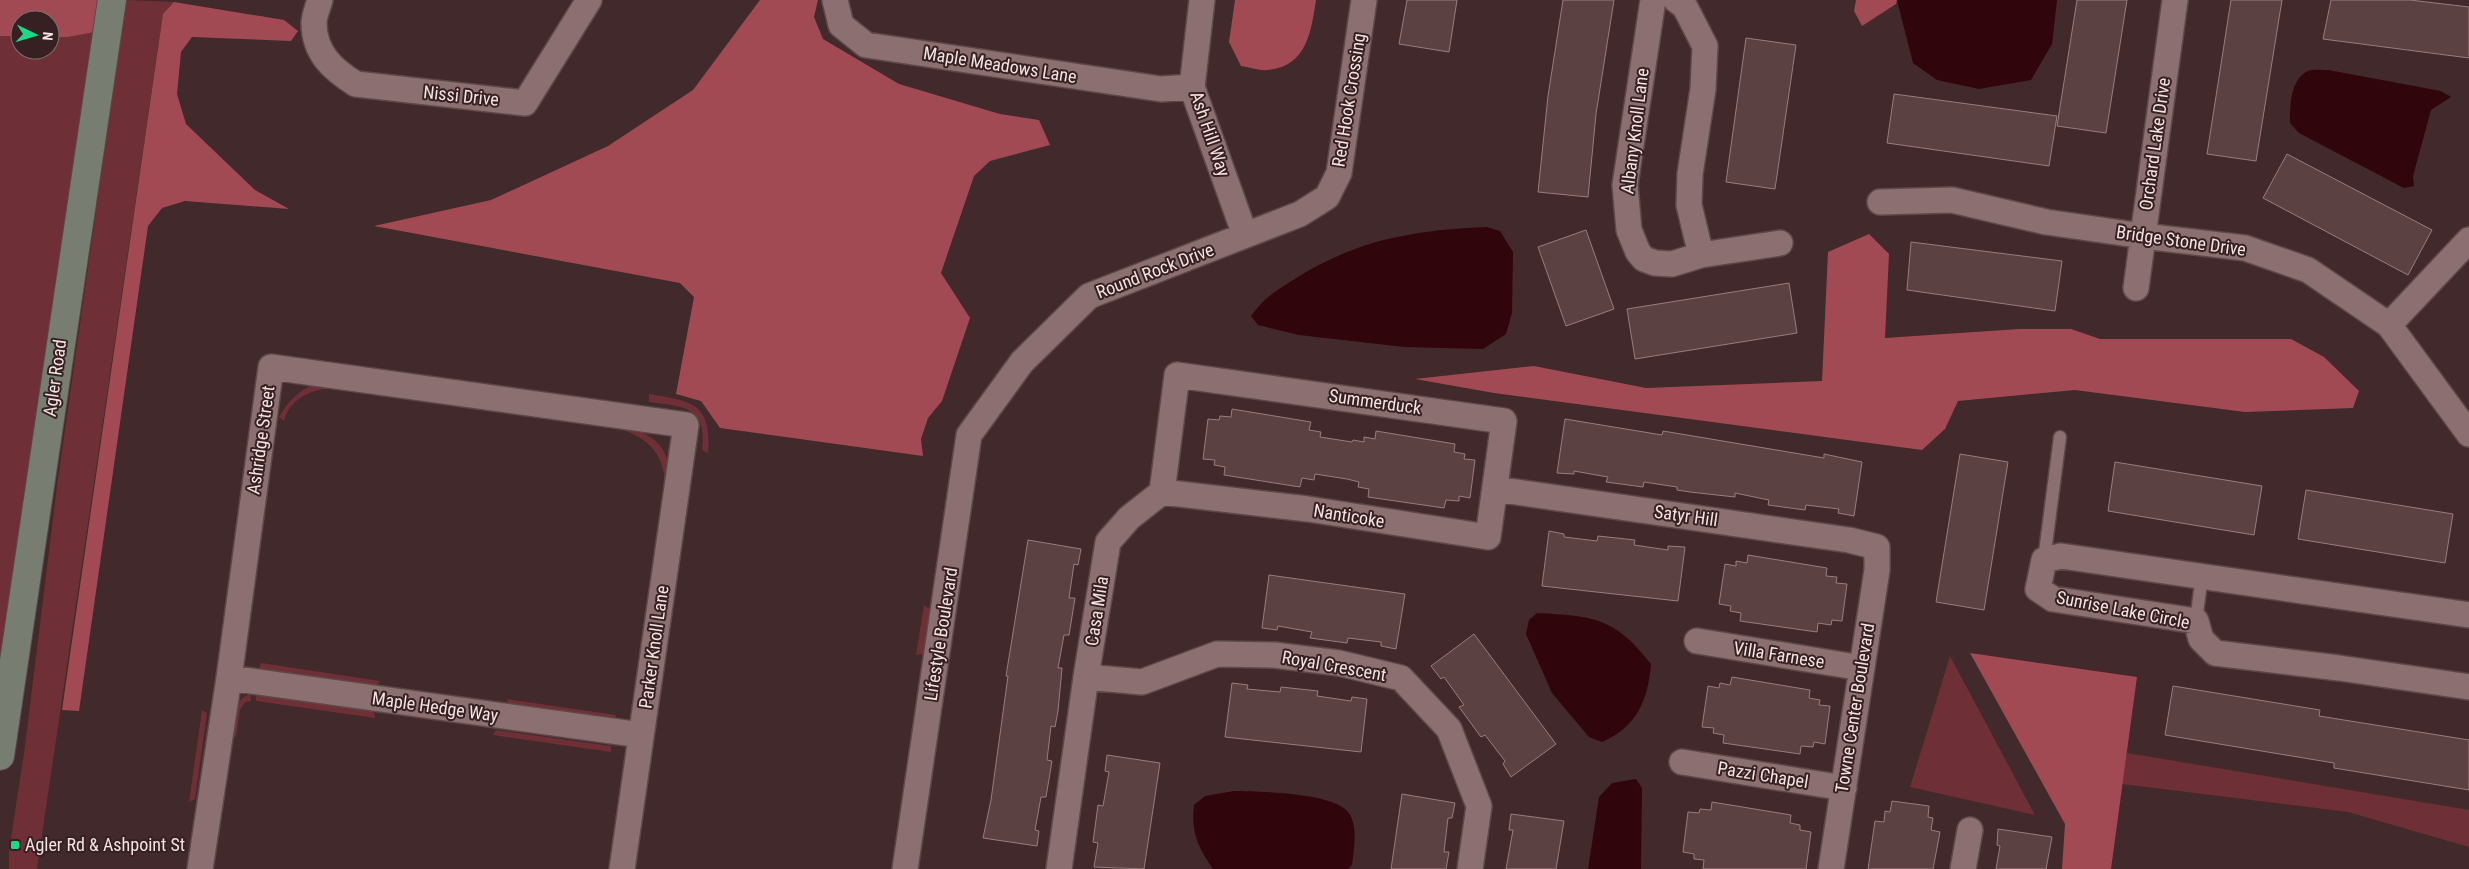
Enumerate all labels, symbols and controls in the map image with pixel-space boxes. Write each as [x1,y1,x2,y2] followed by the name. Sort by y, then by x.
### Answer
[10,10,60,60] north arrow
[40,31,56,41] text: N
[1328,31,1369,168] street label: Red Hook Crossing
[922,42,1078,87] street label: Maple Meadows Lane
[1616,67,1653,195] street label: Albany Knoll Lane
[2135,76,2174,212] street label: Orchard Lake Drive
[422,81,500,110] street label: Nissi Drive
[1186,89,1235,180] street label: Ash Hill Way
[2115,221,2247,260] street label: Bridge Stone Drive
[1093,238,1217,303] street label: Round Rock Drive
[39,338,70,418] street label: Agler Road
[242,384,279,496] street label: Ashridge Street
[1328,385,1423,418] street label: Summerduck
[1312,500,1386,531] street label: Nanticoke
[1653,501,1719,530] street label: Satyr Hill
[920,566,961,702] street label: Lifestyle Boulevard
[1081,575,1112,647] street label: Casa Mila
[634,584,673,710] street label: Parker Knoll Lane
[2055,586,2192,633] street label: Sunrise Lake Circle
[1831,621,1878,794] street label: Towne Center Boulevard
[1732,637,1826,672] street label: Villa Farnese
[1280,646,1388,685] street label: Royal Crescent
[371,687,500,726] street label: Maple Hedge Way
[1716,757,1810,792] street label: Pazzi Chapel
[25,834,185,855] place label: Agler Rd & Ashpoint St
[9,839,21,851] marker: Agler Rd & Ashpoint St

